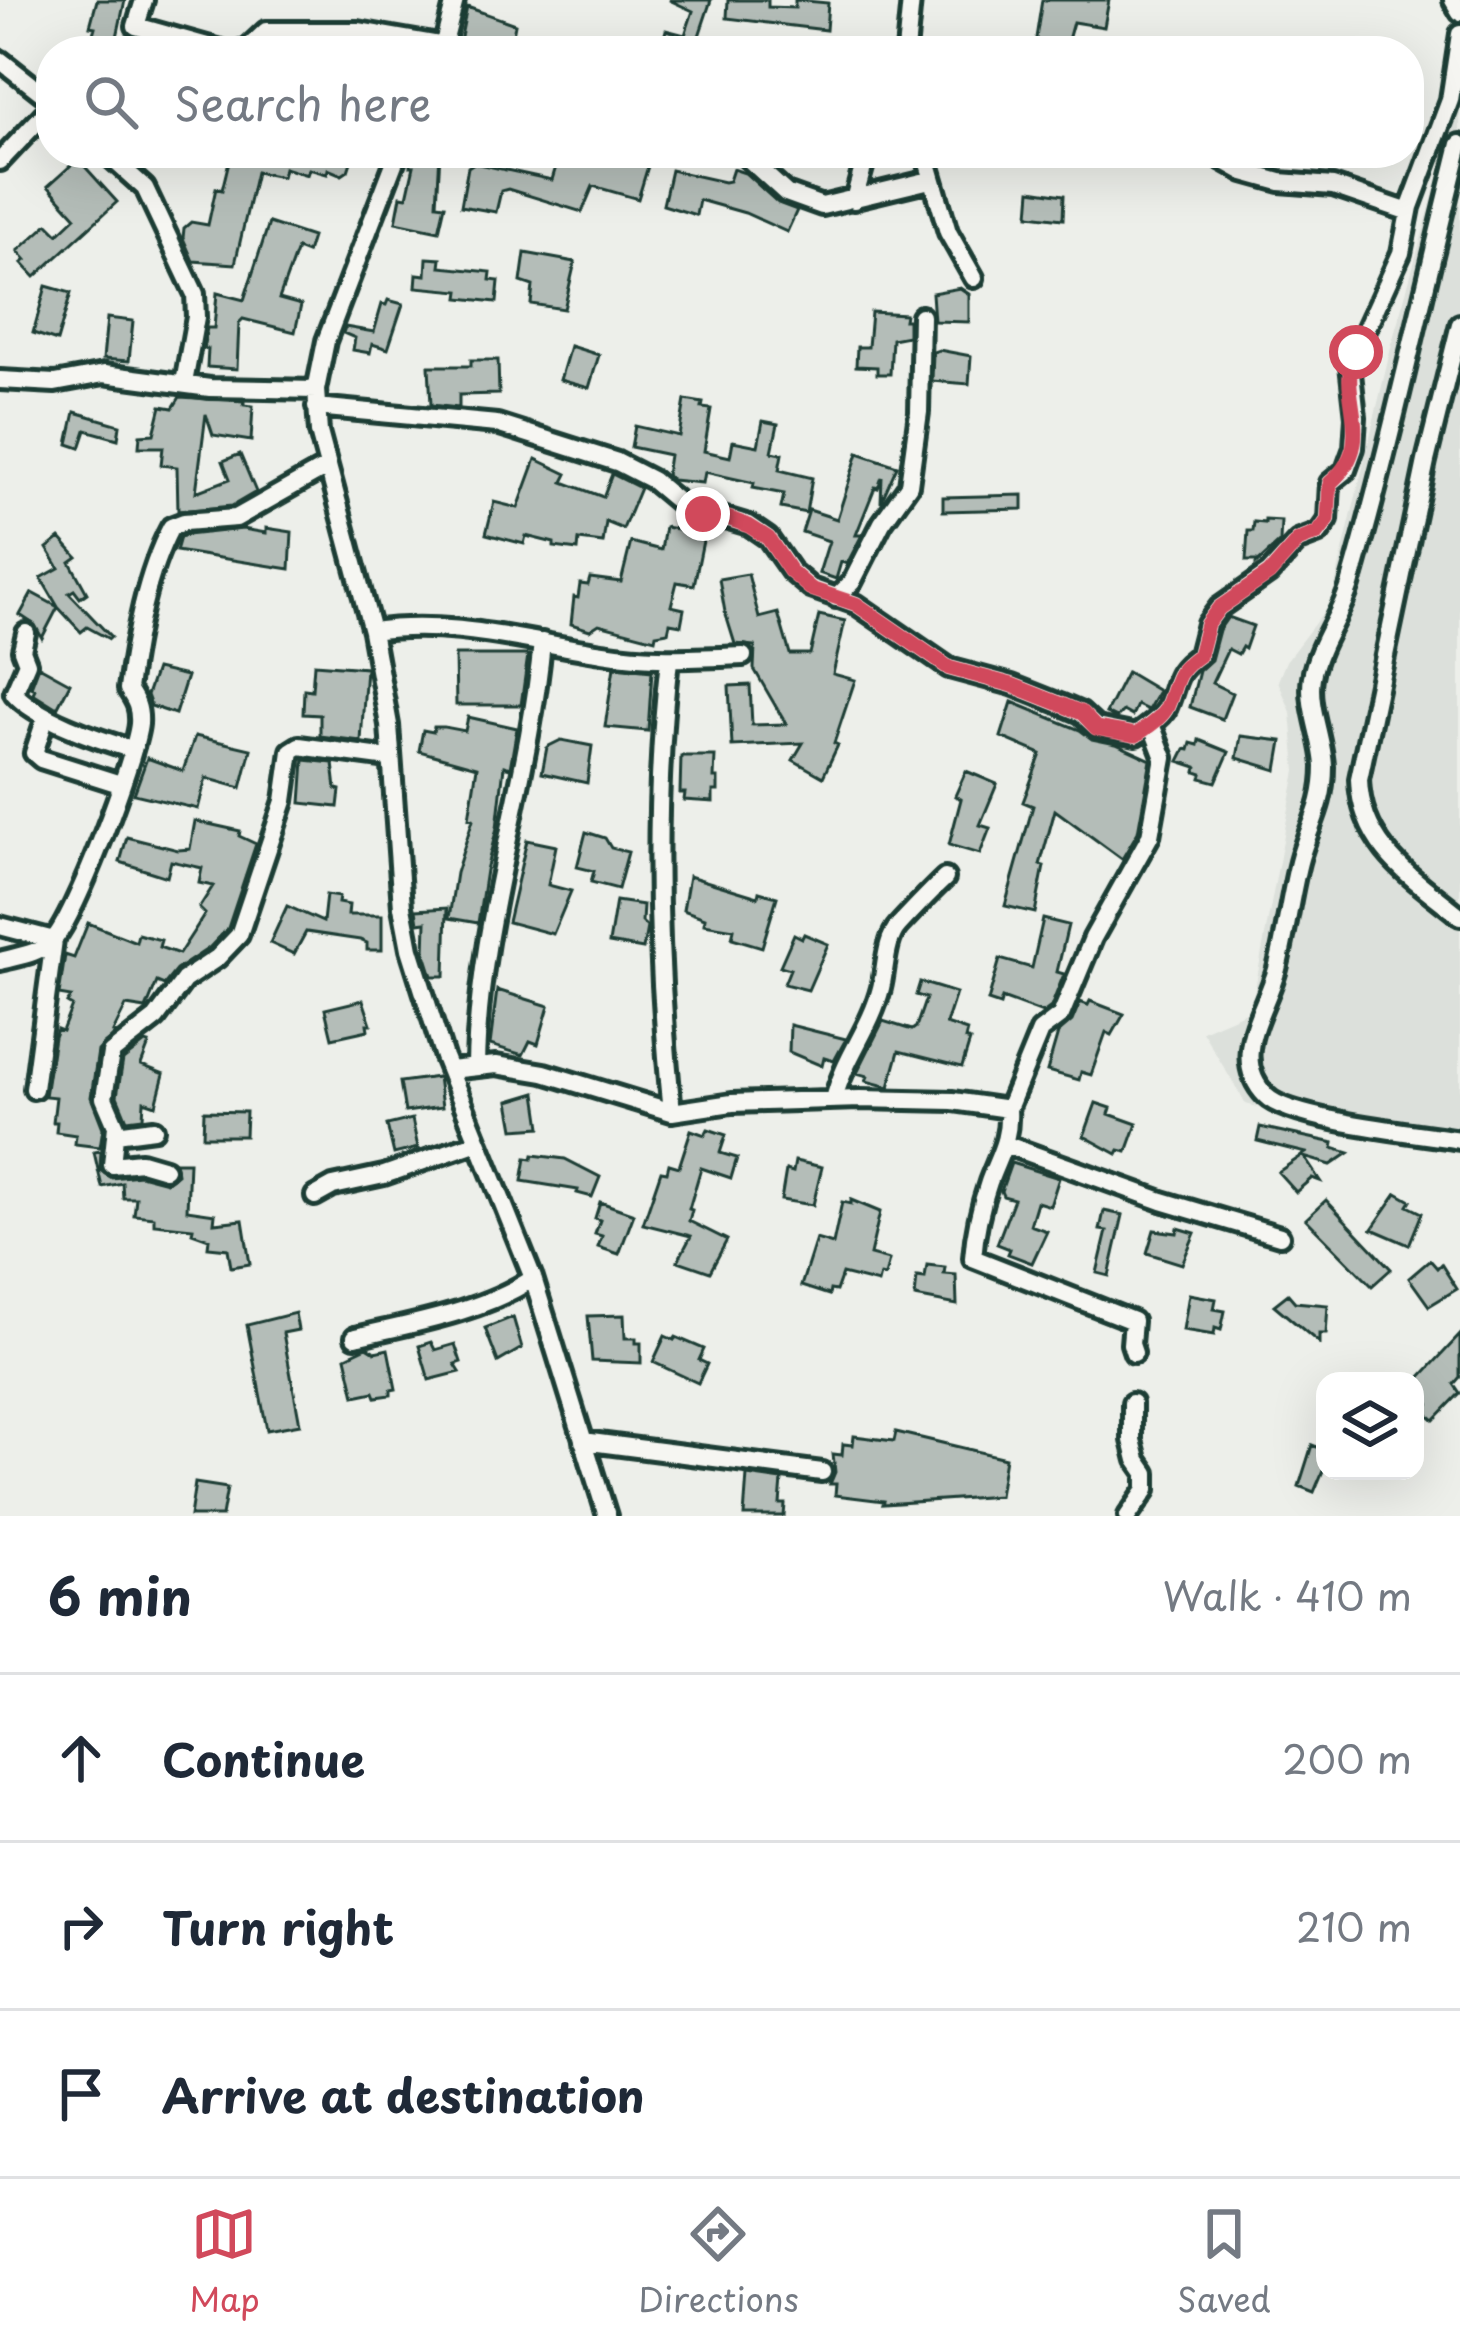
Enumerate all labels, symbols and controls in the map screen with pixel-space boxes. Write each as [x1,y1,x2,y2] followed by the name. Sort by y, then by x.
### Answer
[36,36,1424,168] search box
[174,68,431,136] text: Search here
[78,69,144,135] icon: search
[1329,325,1383,379] route start
[676,487,730,541] route end
[1316,1372,1424,1480] map controls
[1316,1372,1424,1480] button: layers
[48,1556,192,1633] text: 6 min
[1163,1565,1412,1624] text: Walk · 410 m
[162,1724,365,1792] text: Continue
[48,1725,114,1791] icon: ahead
[1282,1728,1412,1787] text: 200 m
[162,1892,394,1960] text: Turn right
[48,1893,114,1959] icon: right
[1296,1896,1412,1955] text: 210 m
[162,2060,645,2128] text: Arrive at destination
[48,2061,114,2127] icon: arrive
[189,2201,260,2323] tab: Map
[638,2201,799,2323] tab: Directions
[1177,2201,1271,2323] tab: Saved

